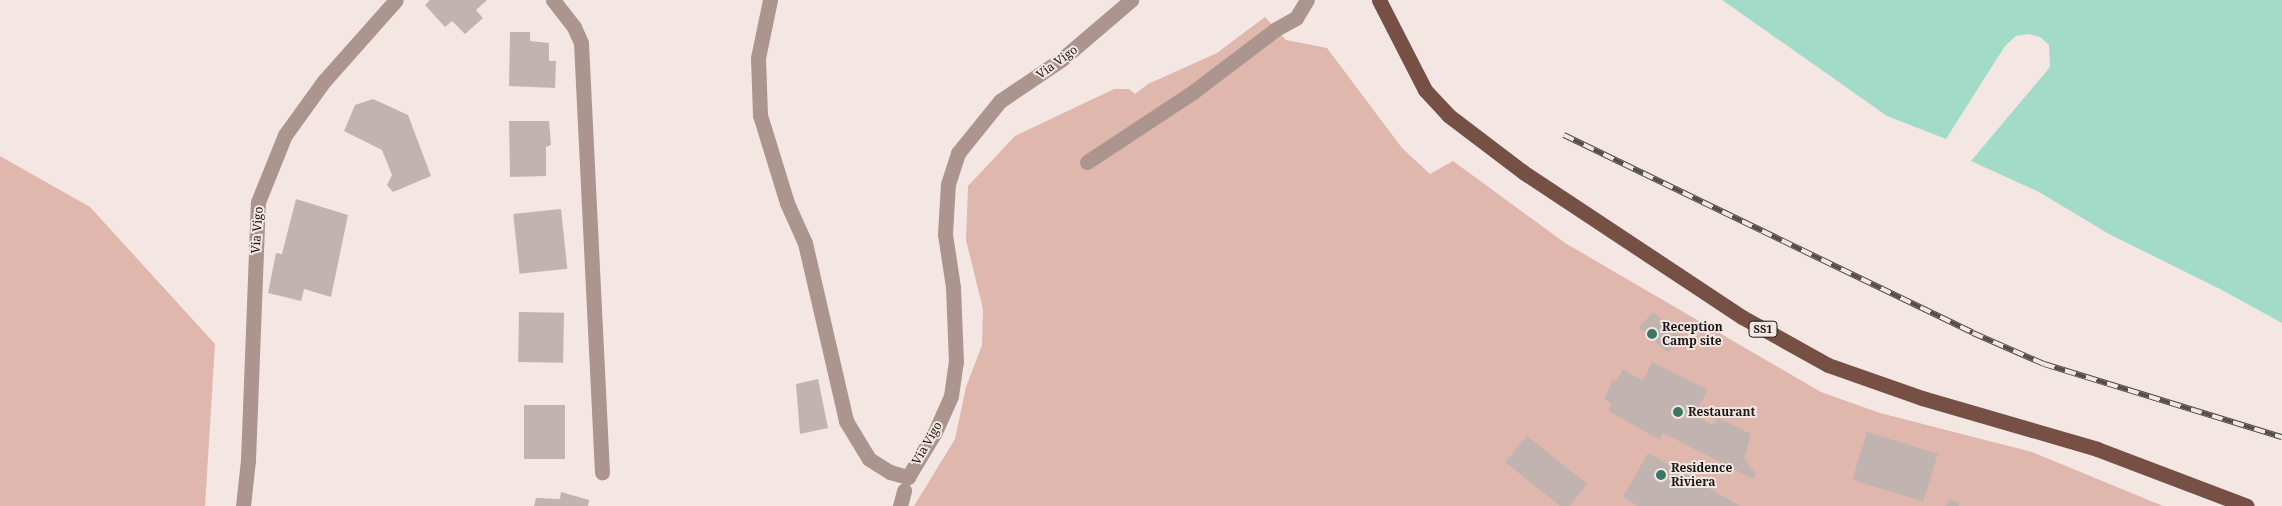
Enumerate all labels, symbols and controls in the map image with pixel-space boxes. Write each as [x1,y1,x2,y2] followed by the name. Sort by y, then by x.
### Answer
[1034,42,1080,82] street label: Via Vigo
[248,206,266,254] street label: Via Vigo
[1662,320,1723,348] place label: Reception Camp site
[1748,320,1778,338] road number: SS1
[1646,328,1658,340] marker: Reception Camp site
[1688,405,1755,419] place label: Restaurant
[1672,406,1684,418] marker: Restaurant
[909,419,945,467] street label: Via Vigo
[1671,461,1732,489] place label: Residence Riviera
[1655,469,1667,481] marker: Residence Riviera

